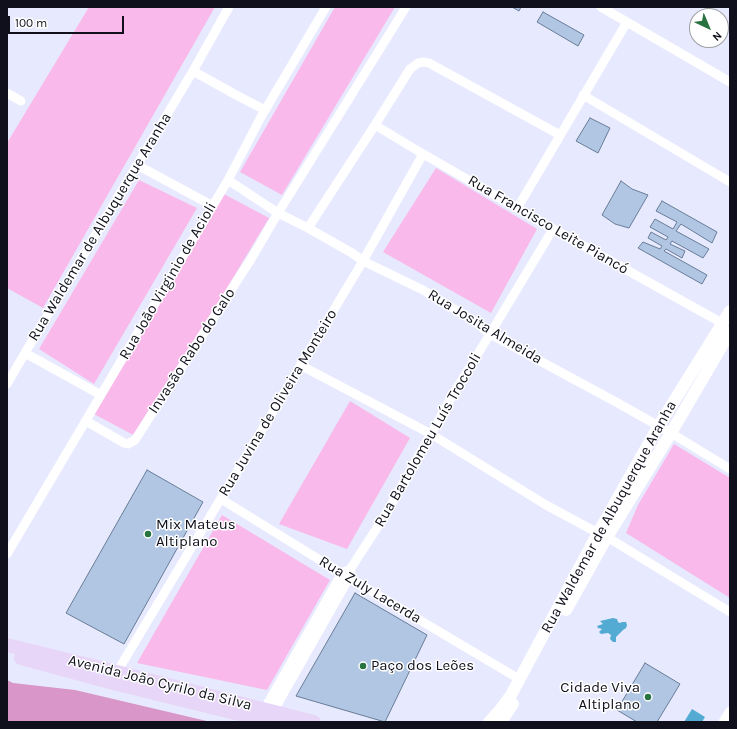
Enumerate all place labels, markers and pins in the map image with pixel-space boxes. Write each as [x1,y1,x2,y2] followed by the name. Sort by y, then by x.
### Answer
[156,516,236,551] place label: Mix Mateus Altiplano
[143,529,153,539] marker: Mix Mateus Altiplano
[371,657,474,675] place label: Paço dos Leões
[358,661,368,671] marker: Paço dos Leões
[560,679,640,714] place label: Cidade Viva Altiplano
[643,692,653,702] marker: Cidade Viva Altiplano

